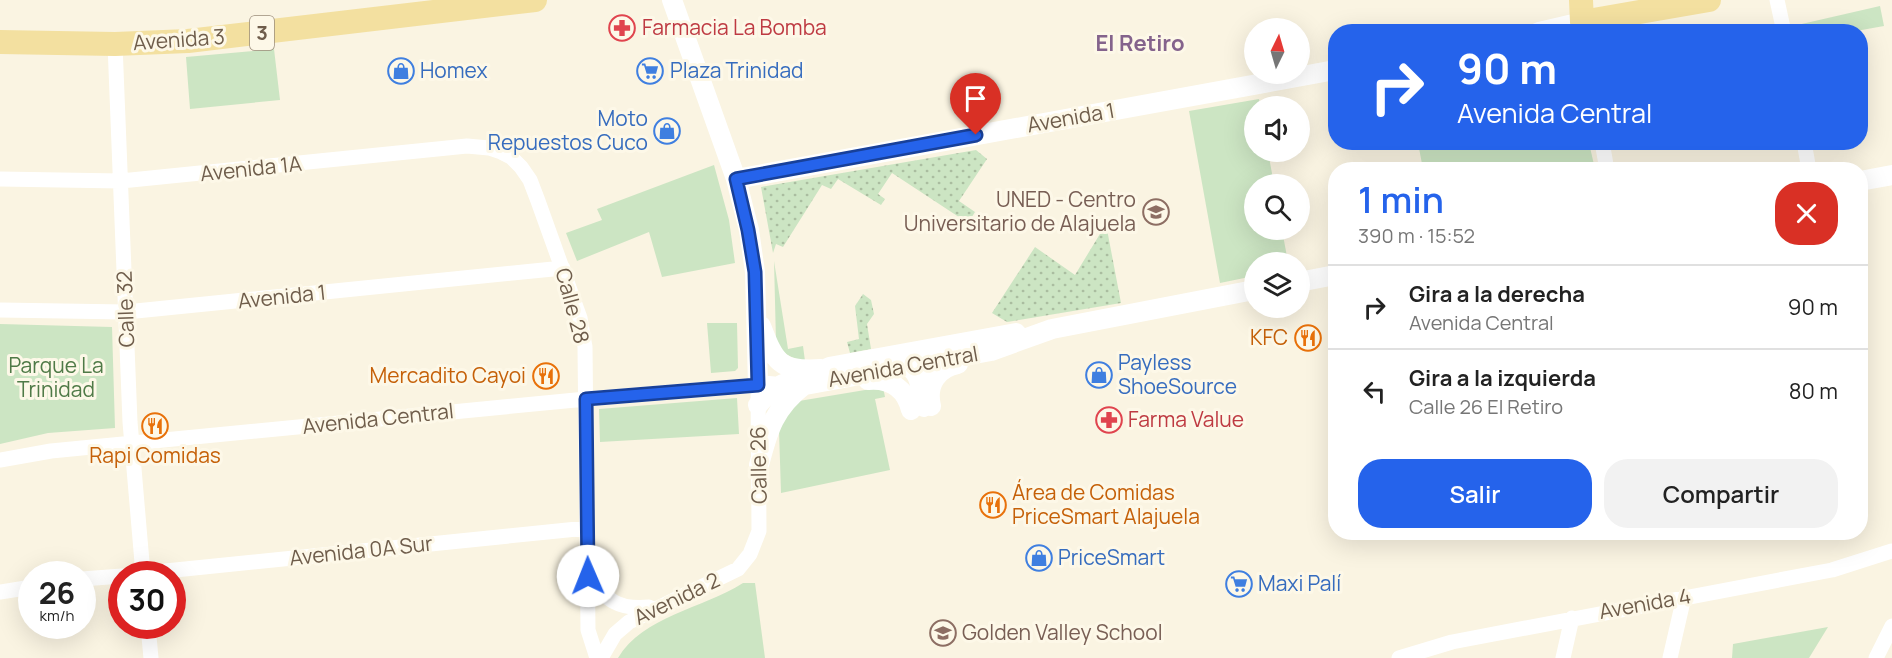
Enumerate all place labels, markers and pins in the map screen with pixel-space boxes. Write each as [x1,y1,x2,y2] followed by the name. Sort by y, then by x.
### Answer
[607,13,637,43] pharmacy icon: Farmacia La Bomba
[642,13,827,41] place label: Farmacia La Bomba
[386,56,416,86] shop icon: Homex
[420,56,487,84] place label: Homex
[635,56,665,86] supermarket icon: Plaza Trinidad
[670,56,804,84] place label: Plaza Trinidad
[950,73,1001,135] pin
[488,104,648,156] place label: Moto Repuestos Cuco
[652,116,682,146] shop icon: Moto Repuestos Cuco
[904,185,1136,237] place label: UNED - Centro Universitario de Alajuela
[1141,197,1171,227] school or university icon: UNED - Centro Universitario de Alajuela
[1250,323,1288,351] place label: KFC
[1293,323,1323,353] restaurant icon: KFC
[1118,348,1237,400] place label: Payless ShoeSource
[1084,360,1114,390] shop icon: Payless ShoeSource
[369,361,526,389] place label: Mercadito Cayoi
[531,361,561,391] restaurant icon: Mercadito Cayoi
[1094,405,1124,435] pharmacy icon: Farma Value
[1128,405,1244,433] place label: Farma Value
[140,411,170,441] restaurant icon: Rapi Comidas
[89,441,221,469] place label: Rapi Comidas
[1012,478,1200,530] place label: Área de Comidas PriceSmart Alajuela
[978,490,1008,520] restaurant icon: Área de Comidas PriceSmart Alajuela
[1024,543,1054,573] shop icon: PriceSmart
[1058,543,1165,571] place label: PriceSmart
[1224,569,1254,599] supermarket icon: Maxi Palí
[1258,569,1341,597] place label: Maxi Palí
[928,618,958,648] school or university icon: Golden Valley School
[962,618,1163,646] place label: Golden Valley School

